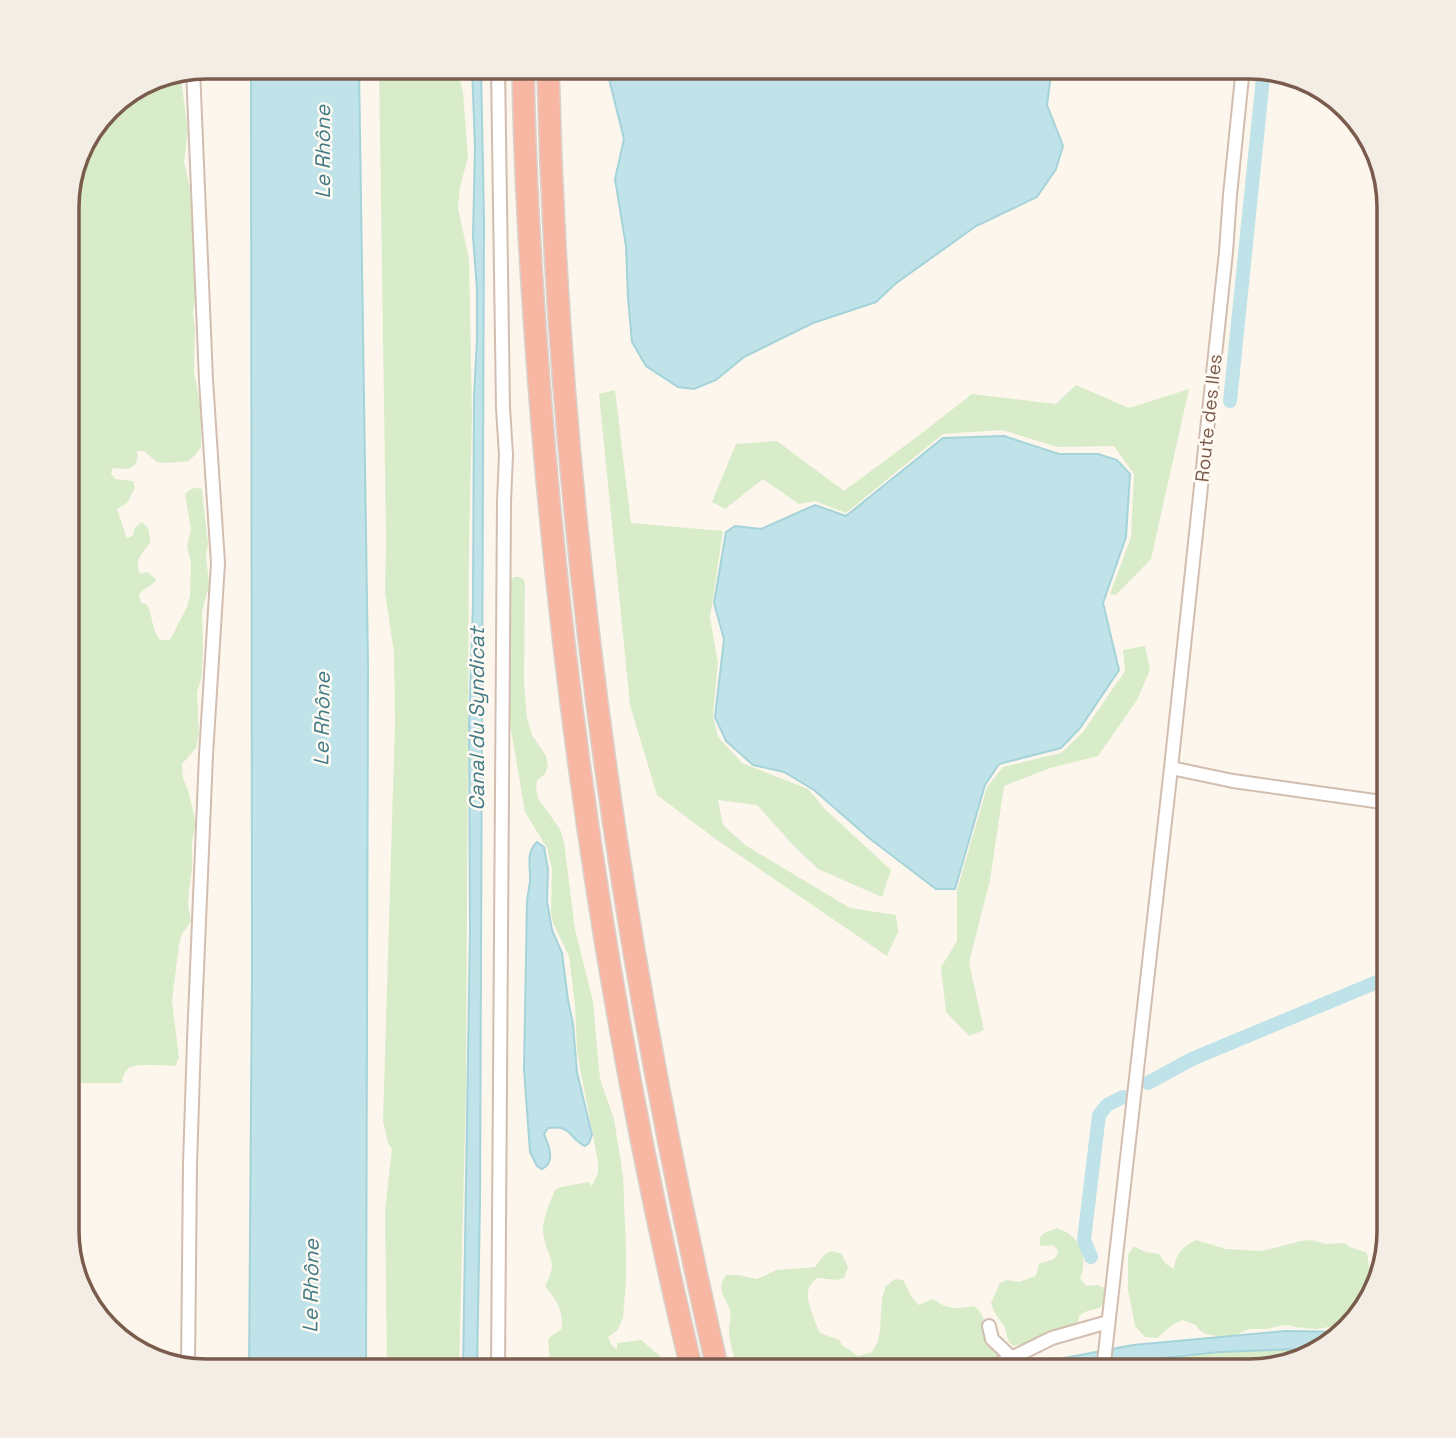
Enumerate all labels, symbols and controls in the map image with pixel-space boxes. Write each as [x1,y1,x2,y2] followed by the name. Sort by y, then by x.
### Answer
[309,104,336,199] water label: Le Rhône
[1189,353,1228,483] street label: Route des Iles
[463,625,490,811] water label: Canal du Syndicat
[307,670,336,766] water label: Le Rhône
[296,1237,325,1333] water label: Le Rhône

